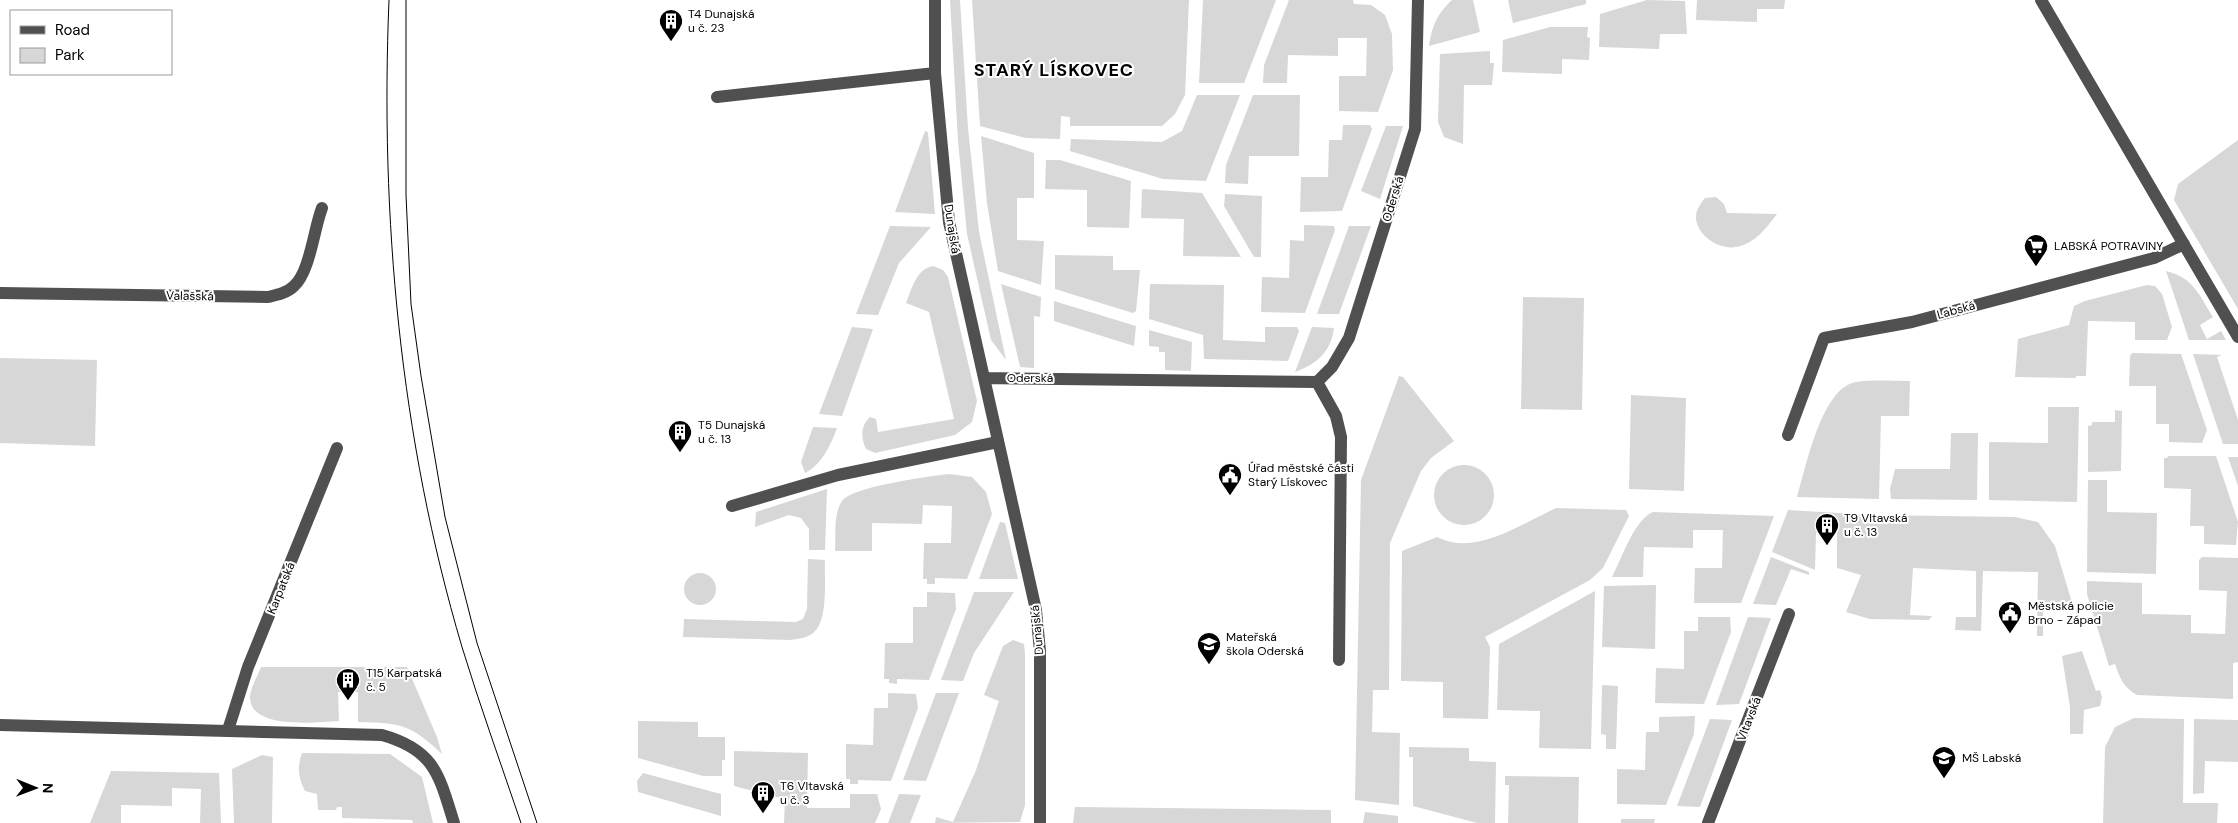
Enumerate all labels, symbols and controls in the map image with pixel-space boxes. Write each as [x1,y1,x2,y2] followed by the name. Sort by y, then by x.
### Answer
[688,6,755,36] place label: T4 Dunajská u č. 23
[658,8,684,42] building icon: T4 Dunajská u č. 23
[10,10,172,75] legend
[55,20,90,40] text: Road
[55,45,85,65] text: Park
[974,58,1134,82] district label: STARÝ LÍSKOVEC
[1379,174,1407,224] street label: Oderská
[940,203,964,255] street label: Dunajská
[2023,233,2049,267] supermarket icon: LABSKÁ POTRAVINY
[2054,238,2163,254] place label: LABSKÁ POTRAVINY
[166,288,214,304] street label: Valašská
[1935,297,1977,323] street label: Labská
[1007,370,1053,386] street label: Oderská
[698,417,765,447] place label: T5 Dunajská u č. 13
[667,419,693,453] building icon: T5 Dunajská u č. 13
[1248,460,1354,490] place label: Úřad městské části Starý Lískovec
[1217,462,1243,496] public building icon: Úřad městské části Starý Lískovec
[1844,510,1908,540] place label: T9 Vltavská u č. 13
[1814,512,1840,546] building icon: T9 Vltavská u č. 13
[263,560,299,616] street label: Karpatská
[2028,598,2114,628] place label: Městská policie Brno - Západ
[1997,600,2023,634] public building icon: Městská policie Brno - Západ
[1027,604,1047,656] street label: Dunajská
[1226,629,1304,659] place label: Mateřská škola Oderská
[1196,631,1222,665] school or university icon: Mateřská škola Oderská
[366,665,442,695] place label: T15 Karpatská č. 5
[335,667,361,701] building icon: T15 Karpatská č. 5
[1733,695,1765,743] street label: Vltavská
[1931,745,1957,779] school or university icon: MŠ Labská
[1962,750,2021,766] place label: MŠ Labská
[10,763,60,813] north arrow
[780,778,844,808] place label: T6 Vltavská u č. 3
[750,780,776,814] building icon: T6 Vltavská u č. 3
[39,783,57,793] text: N

